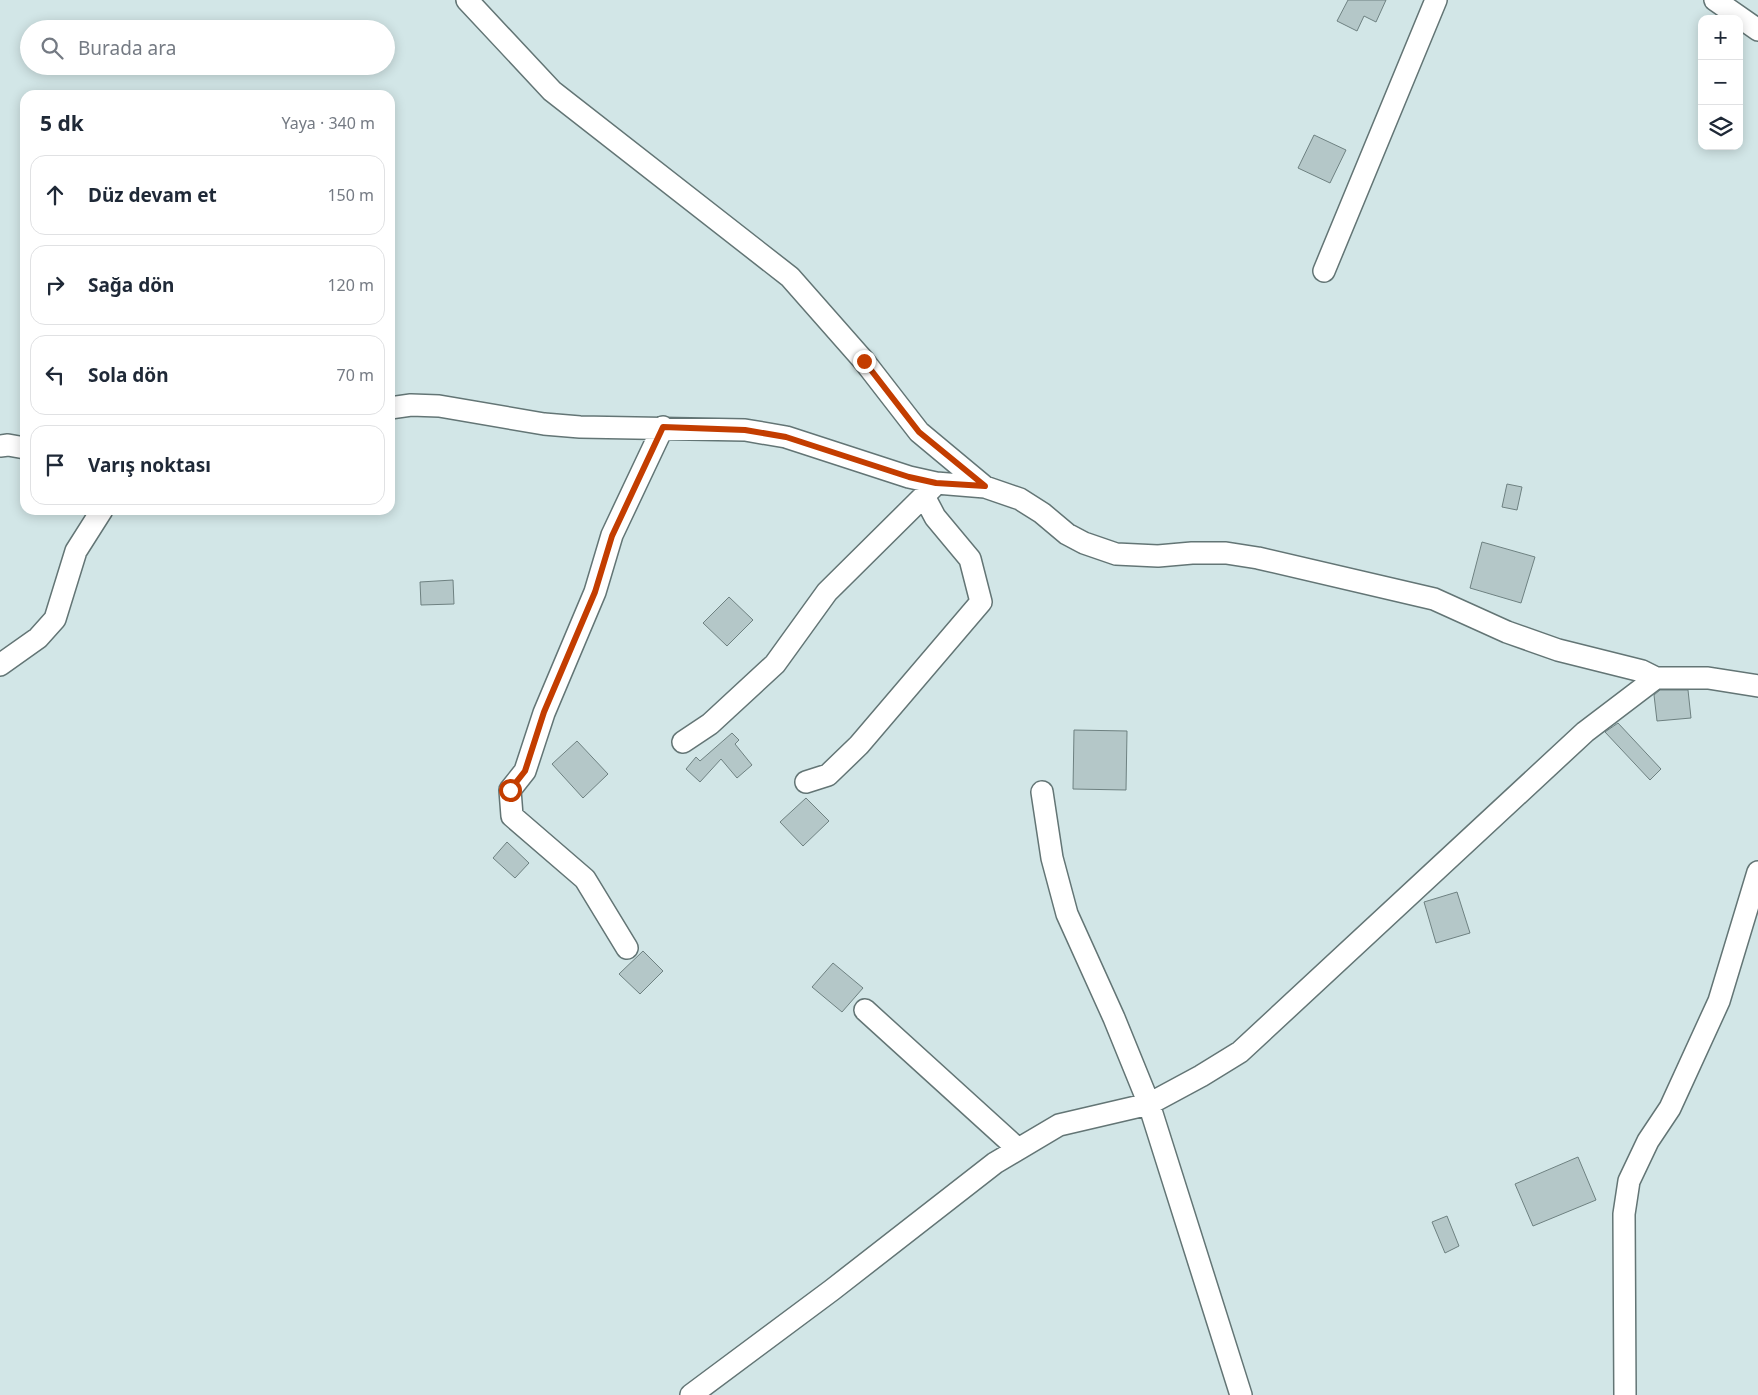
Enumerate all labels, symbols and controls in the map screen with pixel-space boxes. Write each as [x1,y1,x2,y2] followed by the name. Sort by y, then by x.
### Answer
[1698,15,1743,150] map controls
[1698,15,1743,60] button: +
[20,20,395,75] search box
[38,34,66,62] icon: search
[78,35,176,61] text: Burada ara
[1698,60,1743,105] button: −
[1698,105,1743,150] button: layers
[40,109,84,137] text: 5 dk
[281,112,375,134] text: Yaya · 340 m
[41,181,69,209] icon: ahead
[88,182,217,208] text: Düz devam et
[327,184,374,206] text: 150 m
[41,271,69,299] icon: right
[88,272,174,298] text: Sağa dön
[327,274,374,296] text: 120 m
[853,350,876,373] route end
[41,361,69,389] icon: left
[88,362,169,388] text: Sola dön
[337,364,374,386] text: 70 m
[41,451,69,479] icon: arrive
[88,452,211,478] text: Varış noktası
[499,779,522,802] route start

